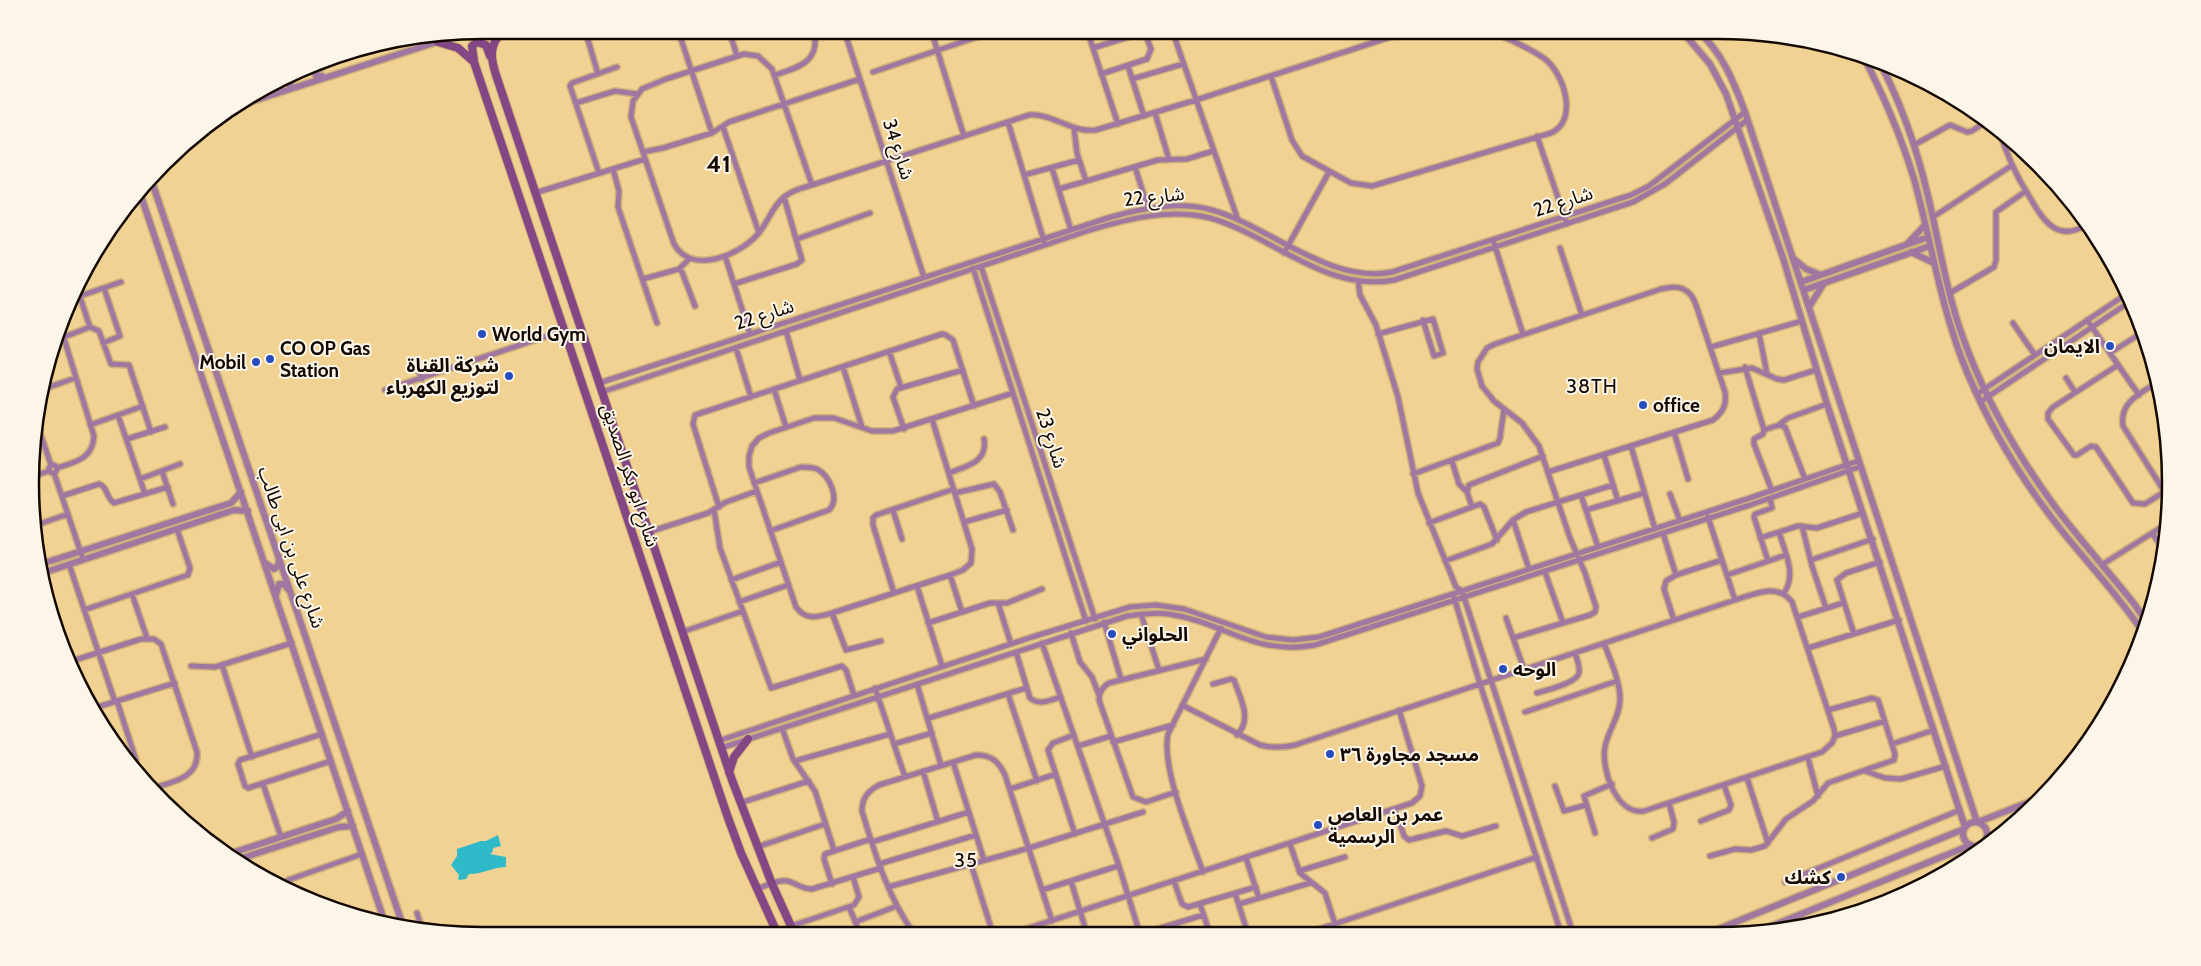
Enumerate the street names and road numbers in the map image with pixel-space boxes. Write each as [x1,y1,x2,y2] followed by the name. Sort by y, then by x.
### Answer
[876,116,919,183] street label: شارع 34
[1530,181,1596,224] street label: شارع 22
[1122,182,1186,213] street label: شارع 22
[731,294,797,337] street label: شارع 22
[595,401,665,550] street label: شارع ابو بكر الصديق
[1029,405,1072,472] street label: شارع 23
[251,463,330,632] street label: شارع على بن ابى طالب

